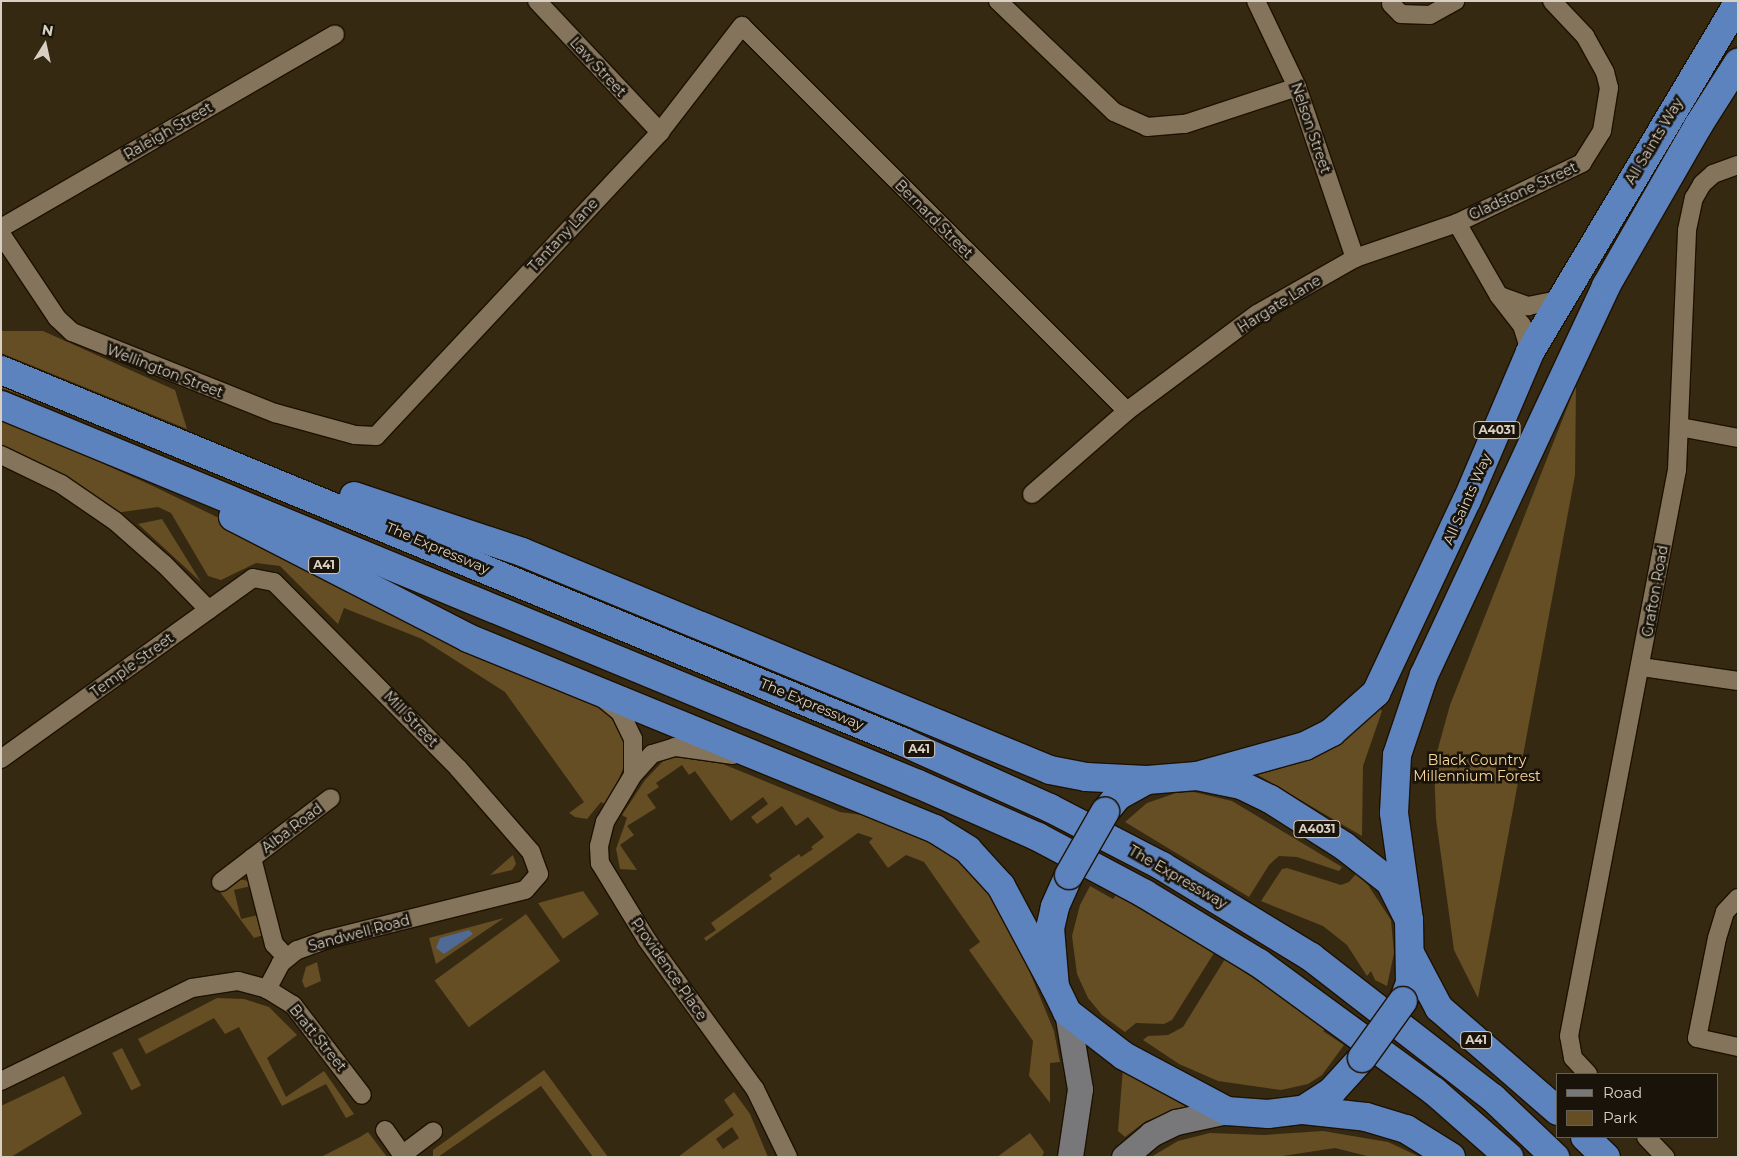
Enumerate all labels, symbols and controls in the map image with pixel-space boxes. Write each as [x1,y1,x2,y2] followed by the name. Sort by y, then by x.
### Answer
[20,20,70,70] north arrow
[40,20,55,40] text: N
[566,34,630,100] street label: Law Street
[1288,81,1334,175] street label: Nelson Street
[1622,95,1686,187] street label: All Saints Way
[121,99,215,163] street label: Raleigh Street
[1466,159,1580,223] street label: Gladstone Street
[892,177,976,261] street label: Bernard Street
[525,195,601,275] street label: Tantany Lane
[1234,272,1324,336] street label: Hargate Lane
[104,341,226,401] street label: Wellington Street
[1473,420,1521,440] road number: A4031
[1439,451,1495,547] street label: All Saints Way
[384,519,492,577] street label: The Expressway
[1639,544,1671,638] street label: Grafton Road
[308,556,340,574] road number: A41
[87,629,177,701] street label: Temple Street
[758,675,866,733] street label: The Expressway
[380,688,442,750] street label: Mill Street
[903,740,935,759] road number: A41
[1413,752,1541,784] park label: Black Country Millennium Forest
[258,800,326,856] street label: Alba Road
[1293,820,1341,839] road number: A4031
[1126,842,1230,912] street label: The Expressway
[307,911,411,955] street label: Sandwell Road
[628,915,710,1023] street label: Providence Place
[286,1001,350,1075] street label: Bratt Street
[1460,1030,1492,1050] road number: A41
[1556,1073,1719,1138] legend
[1603,1083,1642,1102] text: Road
[1603,1108,1637,1127] text: Park

